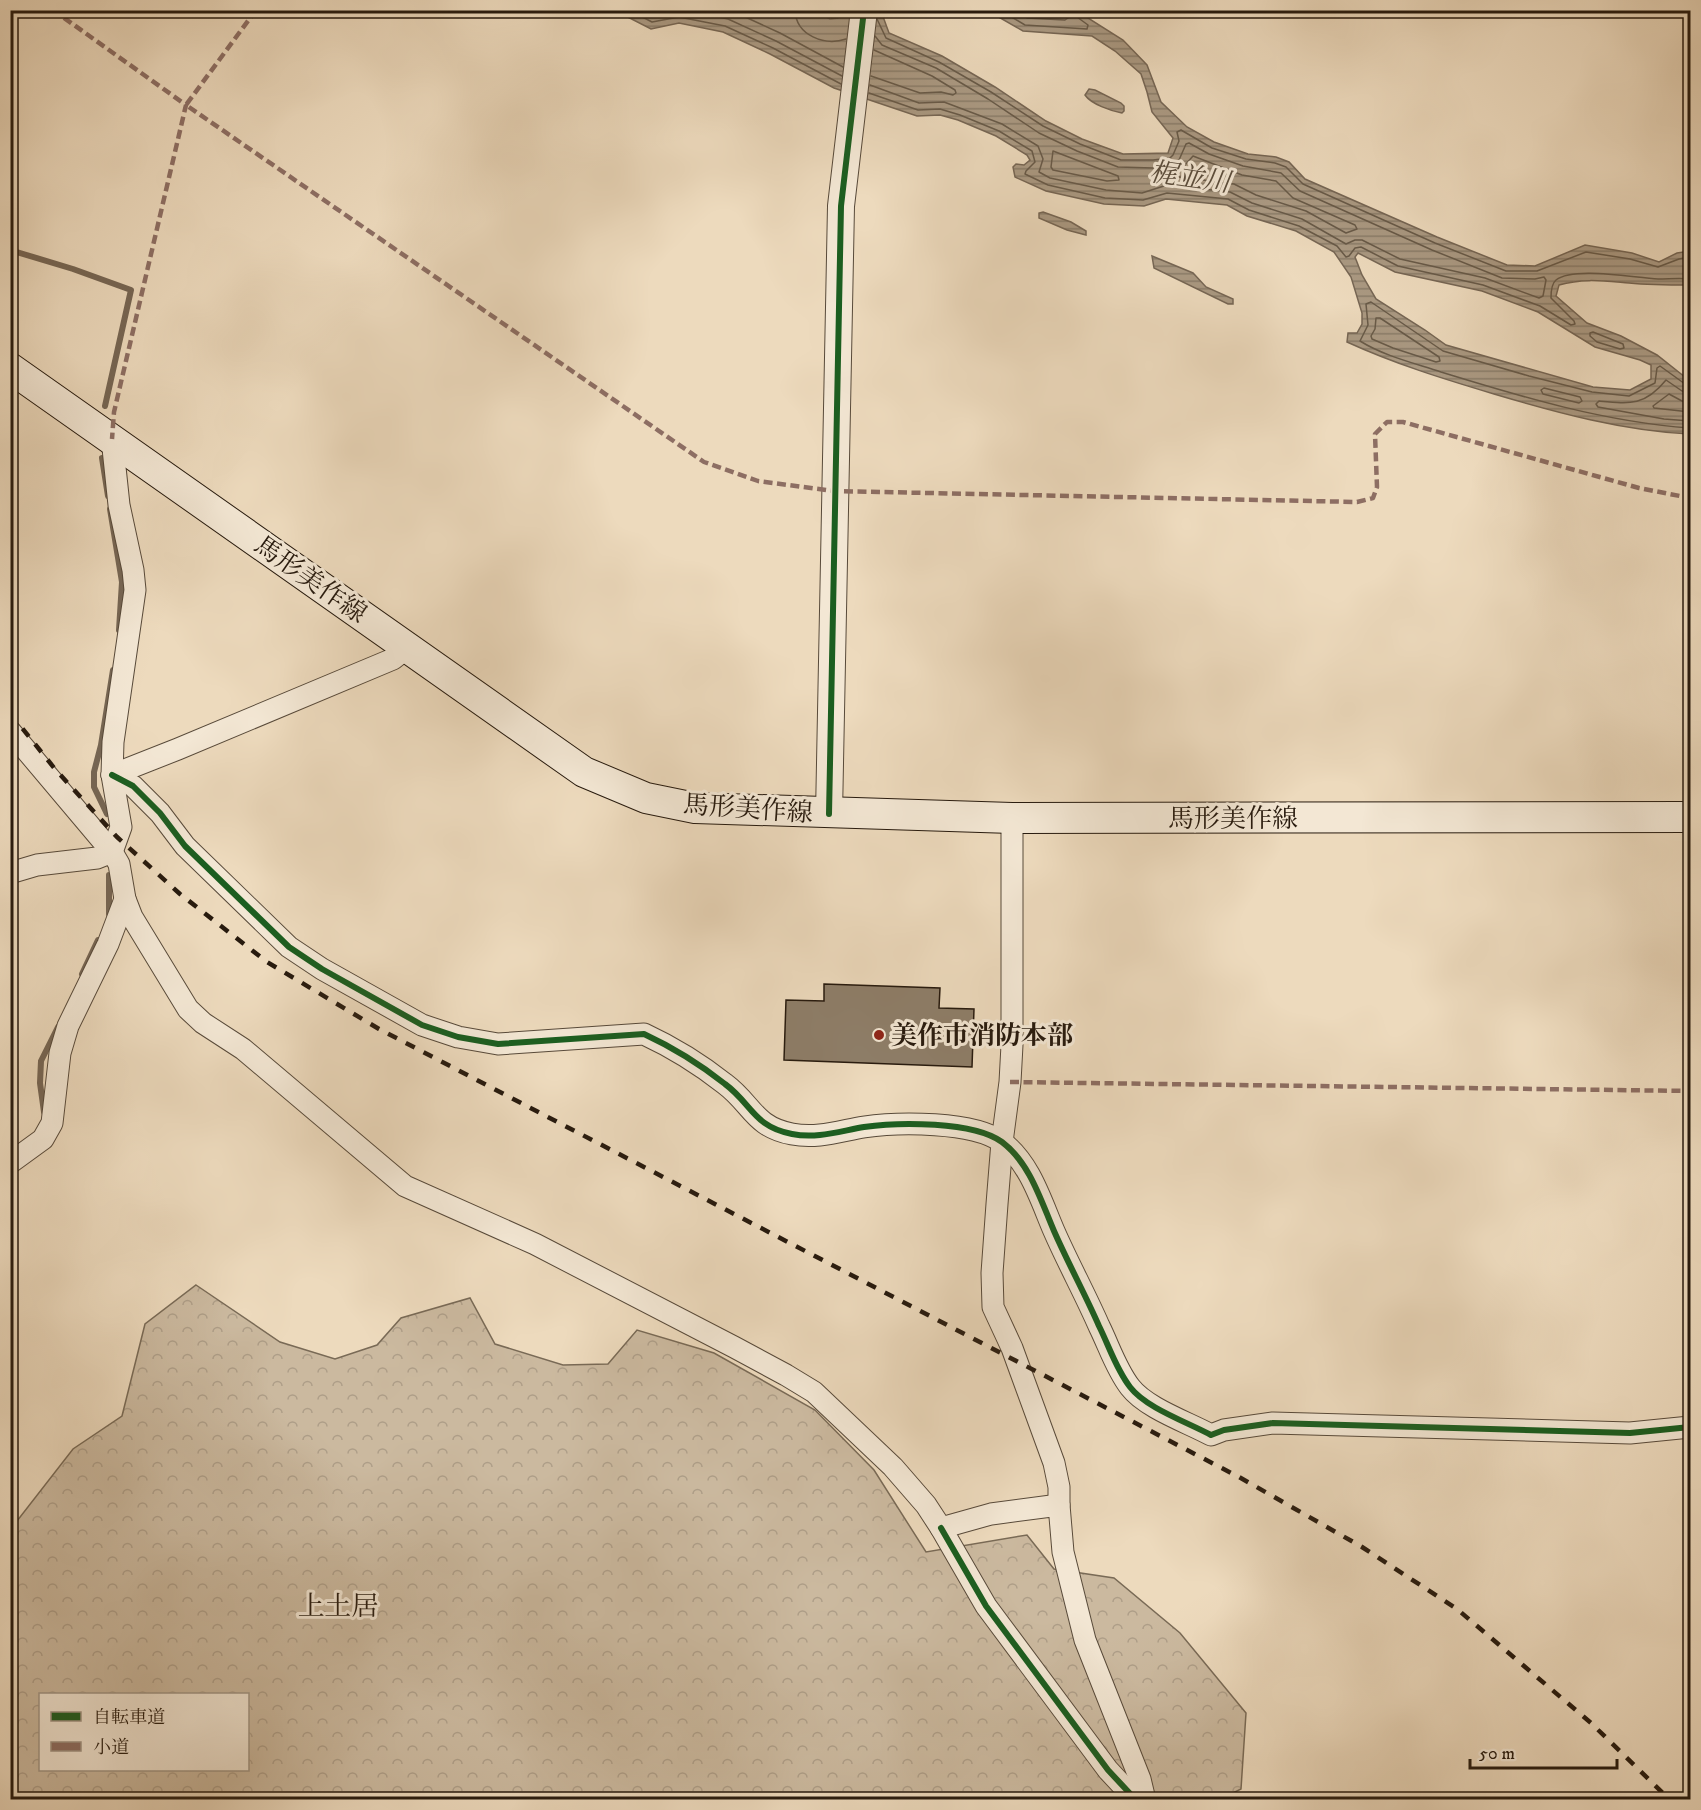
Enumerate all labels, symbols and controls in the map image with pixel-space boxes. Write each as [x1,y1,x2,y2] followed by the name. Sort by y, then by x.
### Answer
[1147,156,1235,201] water label: 梶並川
[247,529,373,631] street label: 馬形美作線
[682,789,814,830] street label: 馬形美作線
[1168,803,1298,836] street label: 馬形美作線
[891,1020,1073,1053] place label: 美作市消防本部
[872,1028,886,1042] marker: 美作市消防本部
[298,1590,379,1624] district label: 上土居
[39,1693,249,1771] legend
[93,1707,165,1729] text: 自転車道
[1470,1732,1617,1770] scale bar
[93,1737,129,1759] text: 小道
[1479,1743,1515,1765] text: 50 m

